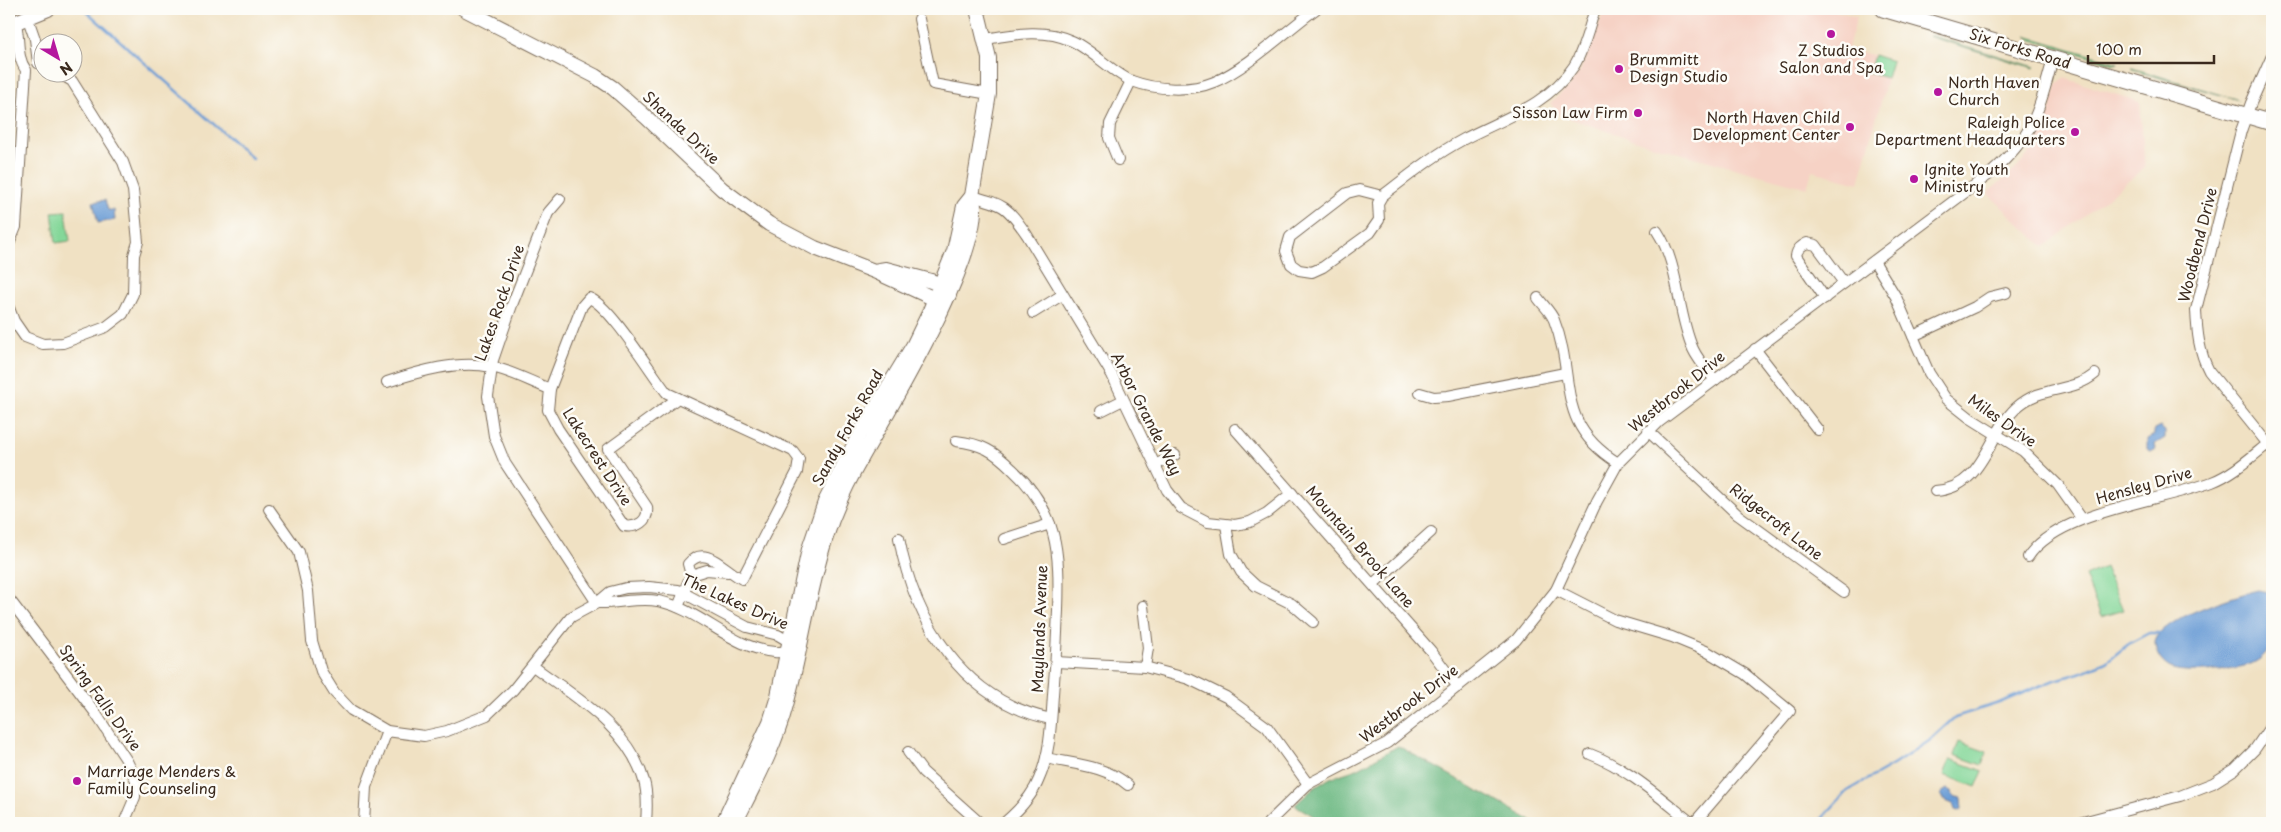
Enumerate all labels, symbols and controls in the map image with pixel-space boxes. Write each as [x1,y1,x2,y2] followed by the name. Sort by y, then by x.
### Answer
[1967,21,2074,74] street label: Six Forks Road
[1825,28,1837,40] marker: Z Studios Salon and Spa
[32,32,82,82] north arrow
[2088,32,2215,64] scale bar
[2096,37,2142,60] text: 100 m
[1779,38,1884,78] place label: Z Studios Salon and Spa
[1629,47,1728,87] place label: Brummitt Design Studio
[55,57,77,80] text: N
[1613,63,1625,75] marker: Brummitt Design Studio
[1948,70,2040,110] place label: North Haven Church
[638,85,726,169] street label: Shanda Drive
[1932,86,1944,98] marker: North Haven Church
[1512,100,1628,123] place label: Sisson Law Firm
[1692,105,1840,145] place label: North Haven Child Development Center
[1632,107,1644,119] marker: Sisson Law Firm
[1875,110,2065,150] place label: Raleigh Police Department Headquarters
[1844,121,1856,133] marker: North Haven Child Development Center
[2069,126,2081,138] marker: Raleigh Police Department Headquarters
[1924,157,2009,197] place label: Ignite Youth Ministry
[1908,173,1920,185] marker: Ignite Youth Ministry
[2171,185,2222,304] street label: Woodbend Drive
[468,241,529,364] street label: Lakes Rock Drive
[1623,345,1729,437] street label: Westbrook Drive
[1106,348,1188,479] street label: Arbor Grande Way
[805,365,888,490] street label: Sandy Forks Road
[1964,388,2042,452] street label: Miles Drive
[558,403,639,510] street label: Lakecrest Drive
[2093,460,2194,509] street label: Hensley Drive
[1725,477,1829,565] street label: Ridgecroft Lane
[1301,480,1421,612] street label: Mountain Brook Lane
[1025,565,1052,693] street label: Maylands Avenue
[678,567,793,635] street label: The Lakes Drive
[55,639,148,755] street label: Spring Falls Drive
[1354,658,1462,748] street label: Westbrook Drive
[87,759,236,799] place label: Marriage Menders & Family Counseling
[71,775,83,787] marker: Marriage Menders & Family Counseling

